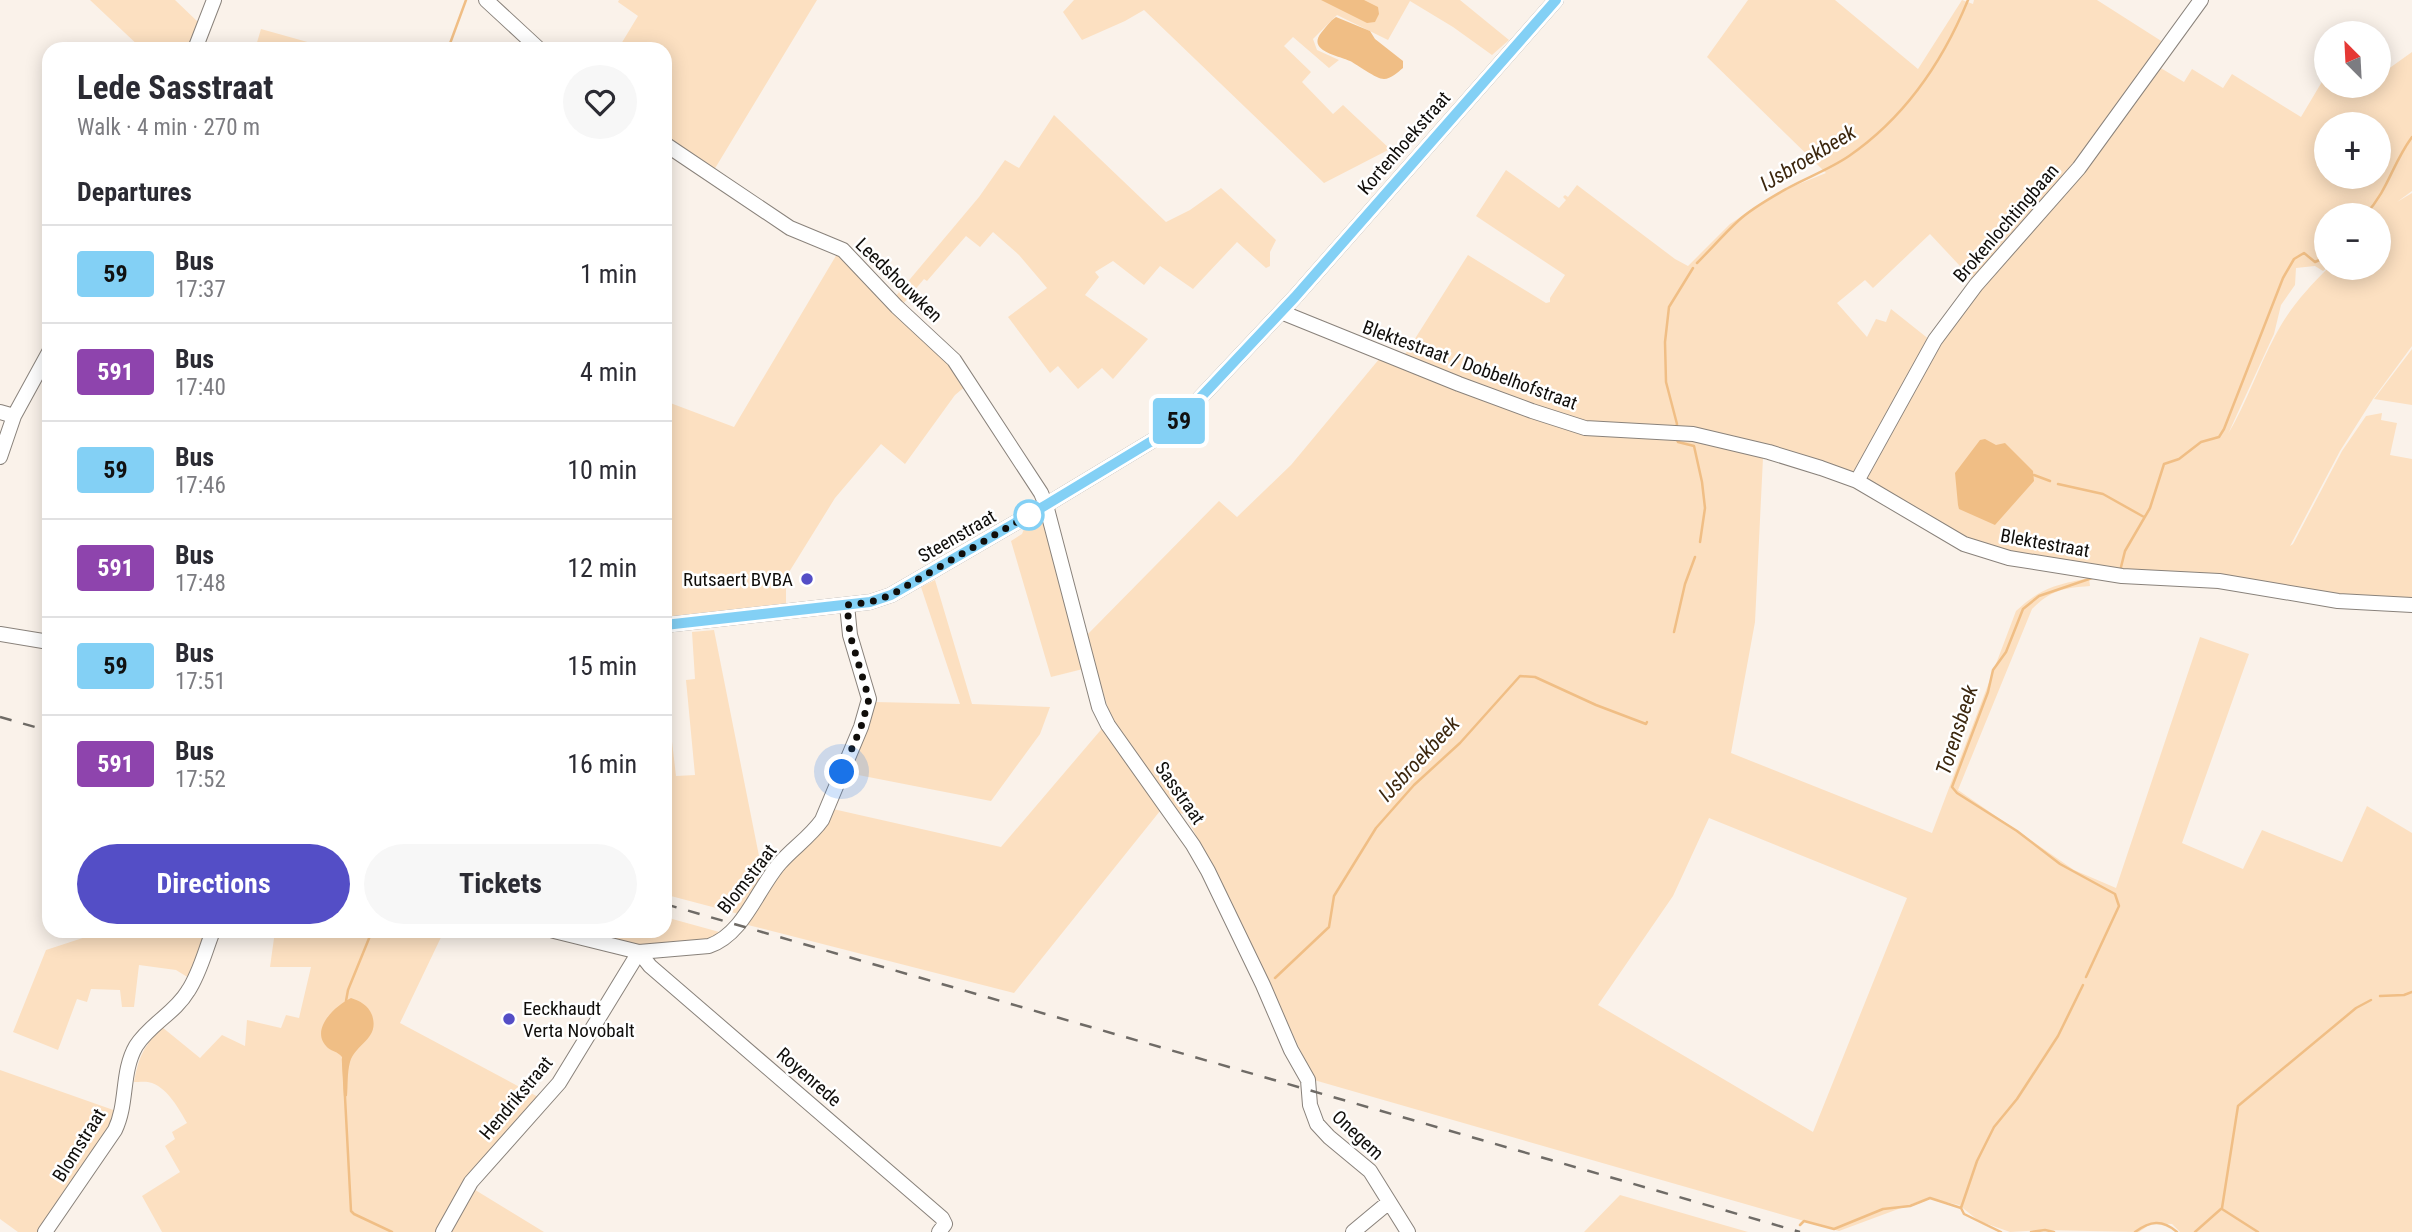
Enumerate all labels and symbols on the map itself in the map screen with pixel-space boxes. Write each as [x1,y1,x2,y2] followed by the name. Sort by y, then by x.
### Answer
[2314,21,2390,98] north arrow
[1353,87,1455,199] street label: Kortenhoekstraat
[1756,120,1861,196] water label: IJsbroekbeek
[1948,159,2064,287] street label: Brokenlochtingbaan
[851,233,947,327] street label: Leedshouwken
[1360,315,1580,415] street label: Blektestraat / Dobbelhofstraat
[1148,398,1210,444] line badge: 59
[1014,500,1044,530] unlabelled marker
[914,505,1000,567] street label: Steenstraat
[1999,524,2091,562] street label: Blektestraat
[683,568,793,591] place label: Rutsaert BVBA
[799,571,815,587] marker: Rutsaert BVBA
[1931,681,1983,778] water label: Torensbeek
[1374,711,1465,807] water label: IJsbroekbeek
[824,754,859,789] your location
[1150,757,1210,829] street label: Sasstraat
[713,840,781,918] street label: Blomstraat
[523,997,635,1042] place label: Eeckhaudt Verta Novobalt
[501,1011,517,1027] marker: Eeckhaudt Verta Novobalt
[772,1043,846,1111] street label: Royenrede
[475,1052,557,1144] street label: Hendrikstraat
[47,1104,111,1186] street label: Blomstraat
[1327,1105,1389,1165] street label: Onegem

